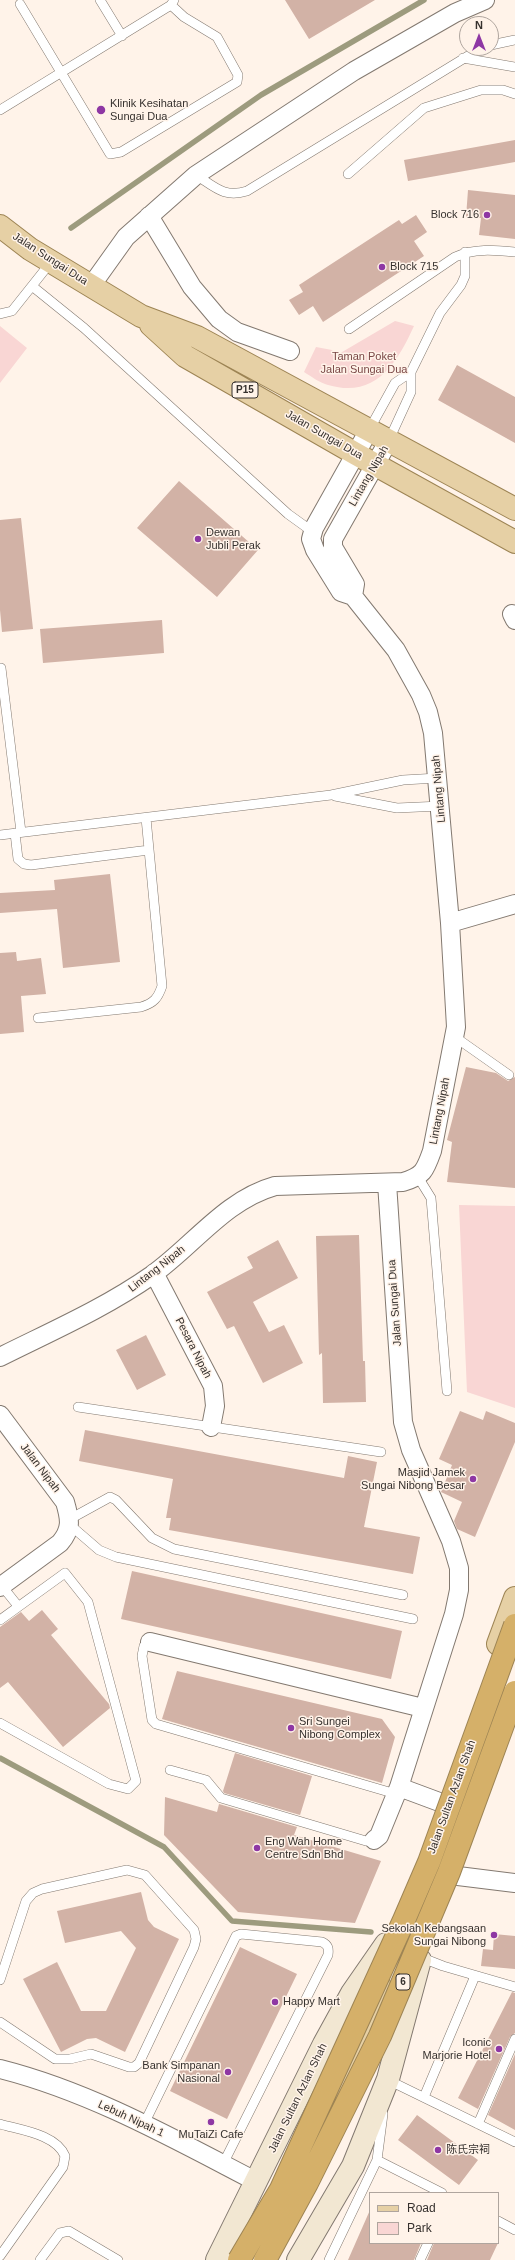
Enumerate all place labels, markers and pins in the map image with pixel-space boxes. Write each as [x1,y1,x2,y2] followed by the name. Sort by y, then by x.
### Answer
[110,97,188,123] place label: Klinik Kesihatan Sungai Dua
[95,104,107,116] marker: Klinik Kesihatan Sungai Dua
[431,208,479,222] place label: Block 716
[482,210,492,220] marker: Block 716
[390,260,438,274] place label: Block 715
[377,262,387,272] marker: Block 715
[206,526,260,552] place label: Dewan Jubli Perak
[193,534,203,544] marker: Dewan Jubli Perak
[361,1466,465,1492] place label: Masjid Jamek Sungai Nibong Besar
[468,1474,478,1484] marker: Masjid Jamek Sungai Nibong Besar
[299,1715,380,1741] place label: Sri Sungei Nibong Complex
[286,1723,296,1733] marker: Sri Sungei Nibong Complex
[265,1835,343,1861] place label: Eng Wah Home Centre Sdn Bhd
[252,1843,262,1853] marker: Eng Wah Home Centre Sdn Bhd
[381,1922,486,1948] place label: Sekolah Kebangsaan Sungai Nibong
[489,1930,499,1940] marker: Sekolah Kebangsaan Sungai Nibong
[283,1995,340,2009] place label: Happy Mart
[270,1997,280,2007] marker: Happy Mart
[423,2036,491,2062] place label: Iconic Marjorie Hotel
[494,2044,504,2054] marker: Iconic Marjorie Hotel
[142,2059,220,2085] place label: Bank Simpanan Nasional
[223,2067,233,2077] marker: Bank Simpanan Nasional
[206,2117,216,2127] marker: MuTaiZi Cafe
[179,2128,243,2142] place label: MuTaiZi Cafe
[446,2143,490,2157] place label: 陈氏宗祠
[433,2145,443,2155] marker: 陈氏宗祠

